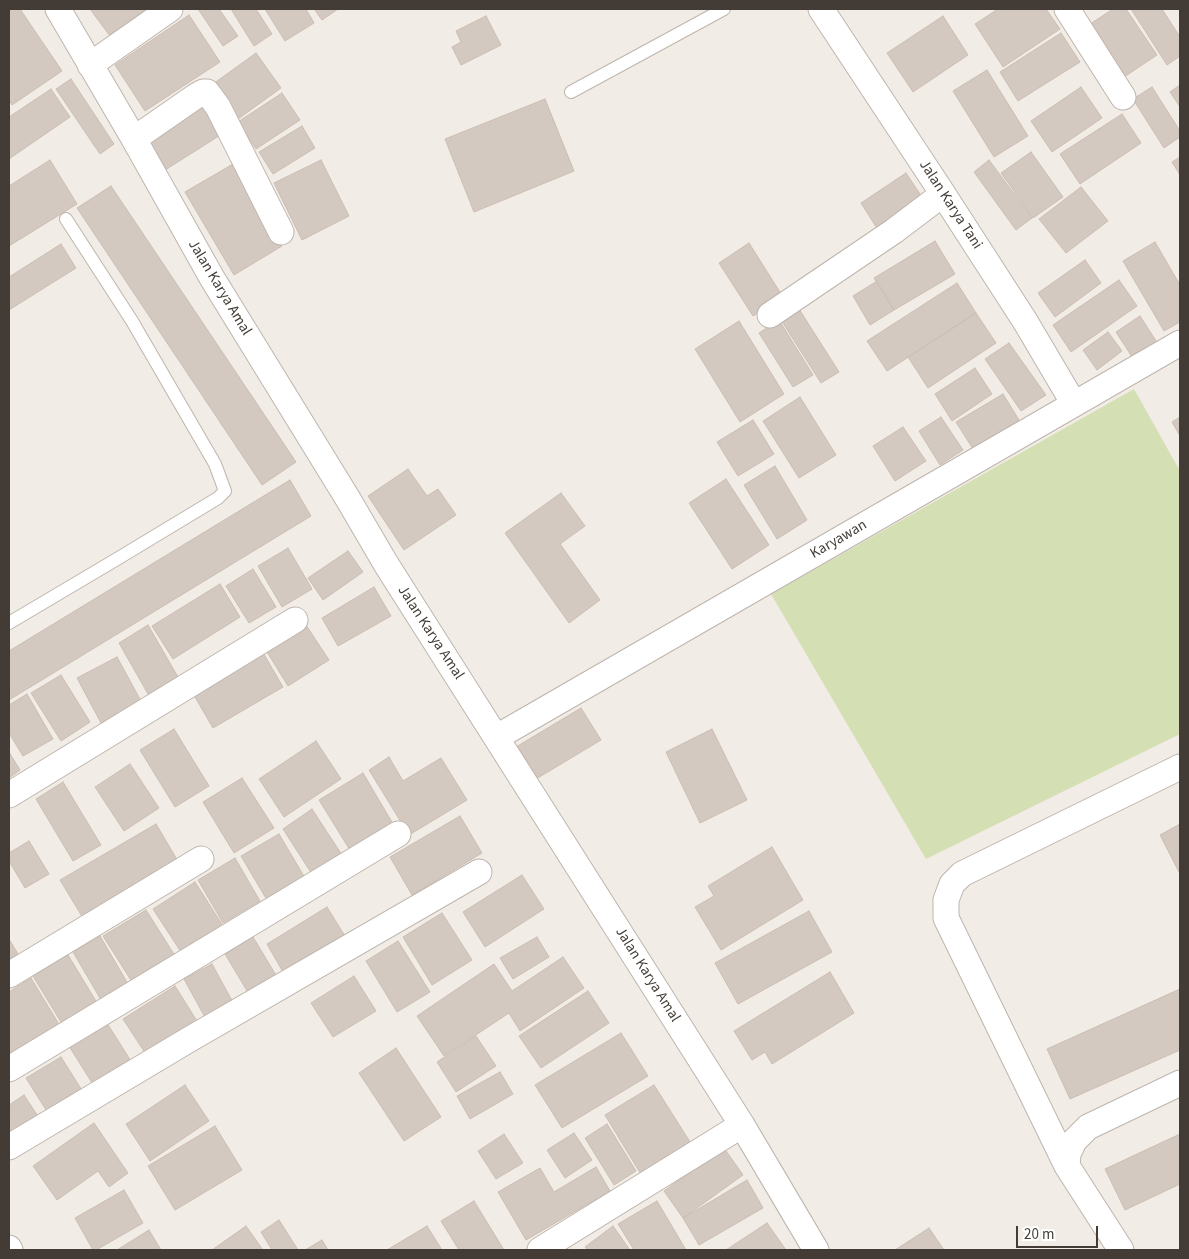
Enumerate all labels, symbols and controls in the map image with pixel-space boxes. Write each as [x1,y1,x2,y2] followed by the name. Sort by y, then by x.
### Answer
[914,157,986,253] street label: Jalan Karya Tani
[183,237,255,339] street label: Jalan Karya Amal
[807,517,871,563] street label: Karyawan
[393,583,467,683] street label: Jalan Karya Amal
[611,924,683,1026] street label: Jalan Karya Amal
[1019,1216,1102,1248] scale bar
[1024,1224,1054,1245] text: 20 m

